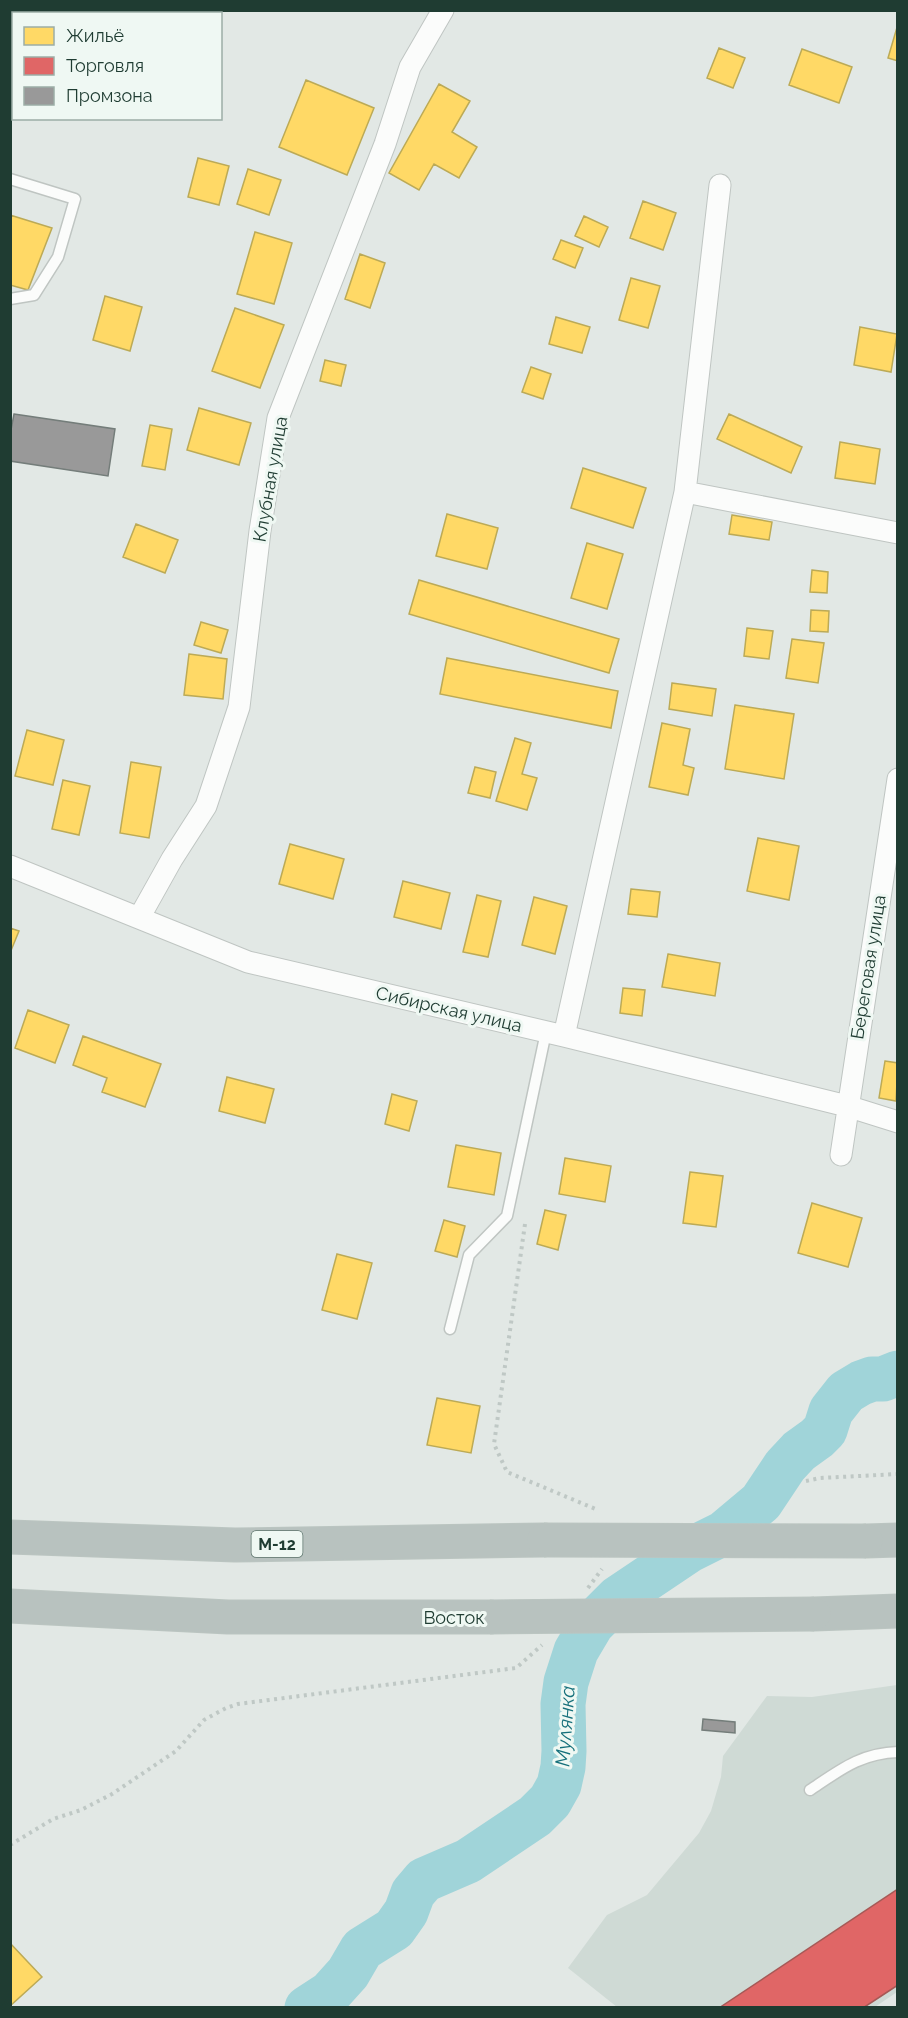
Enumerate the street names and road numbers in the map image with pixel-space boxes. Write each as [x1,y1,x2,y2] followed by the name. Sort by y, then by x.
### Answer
[249,415,291,543] street label: Клубная улица
[846,893,890,1041] street label: Береговая улица
[374,982,524,1036] street label: Сибирская улица
[252,1531,302,1557] road number: М-12
[423,1607,485,1628] street label: Восток

